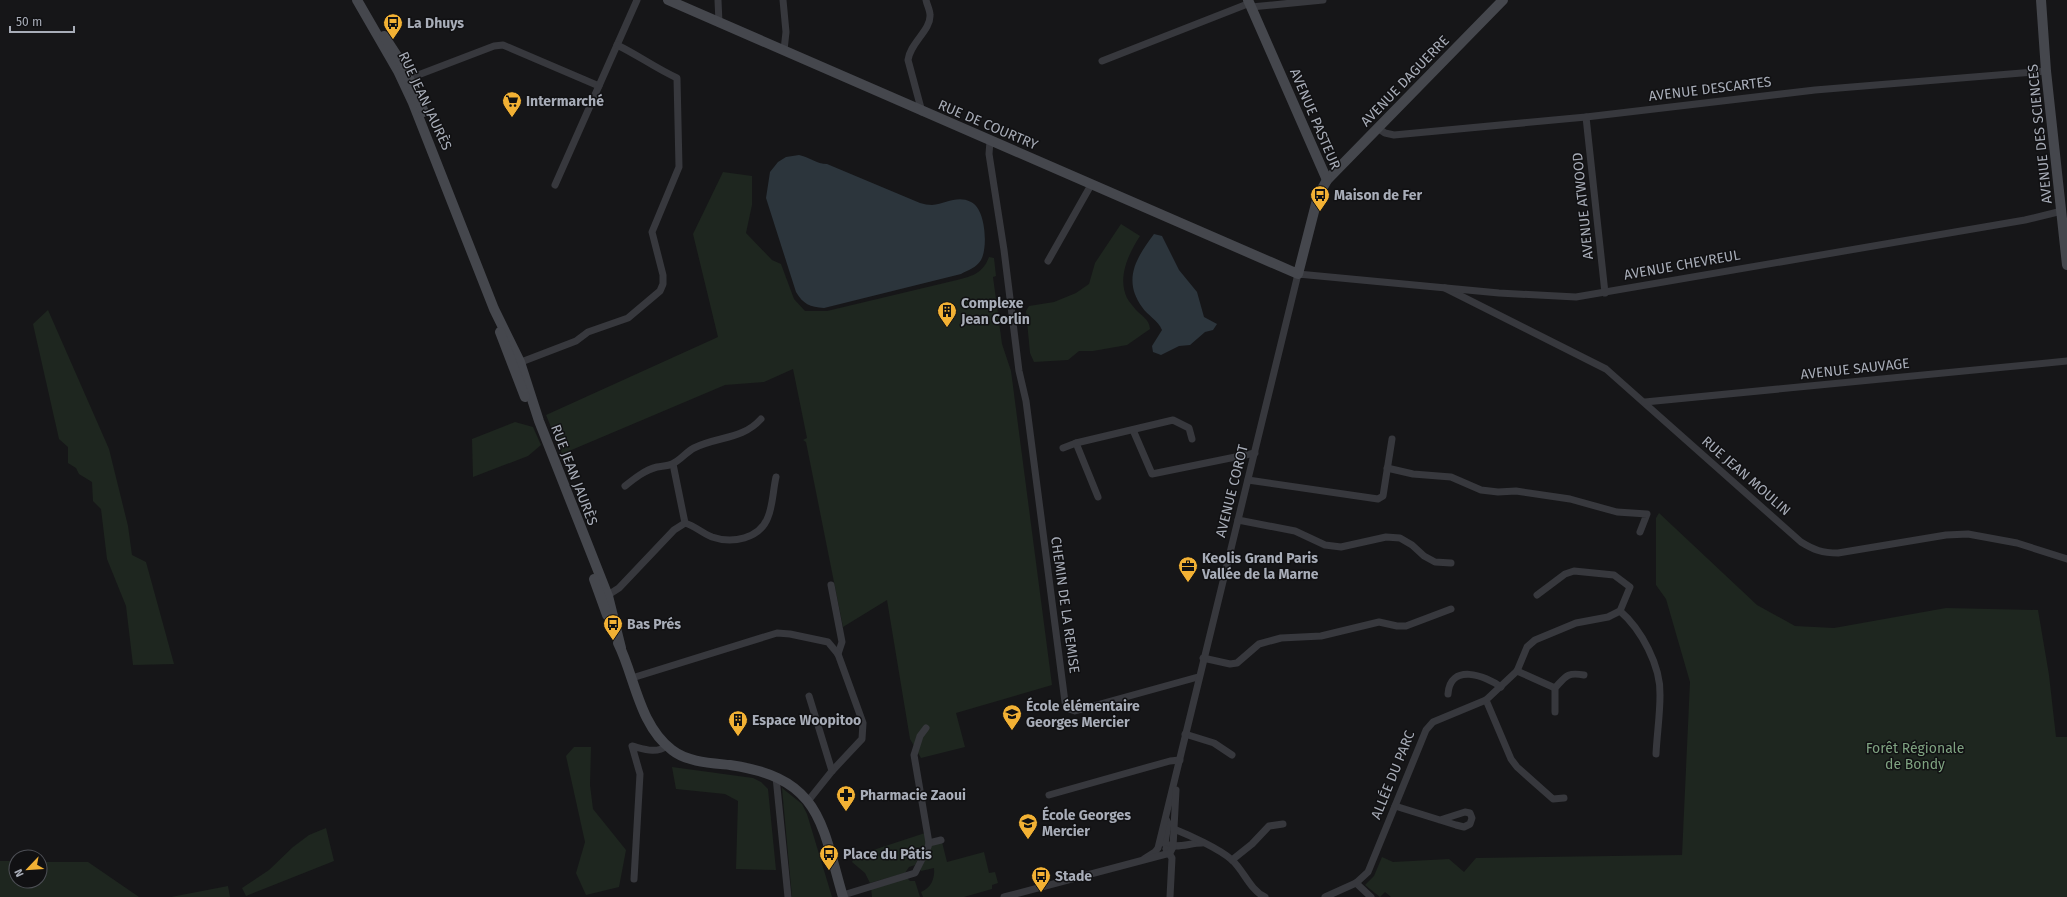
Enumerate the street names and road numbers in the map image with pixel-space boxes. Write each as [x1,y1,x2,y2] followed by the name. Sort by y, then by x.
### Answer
[1357,32,1453,130] street label: AVENUE DAGUERRE
[395,49,456,153] street label: RUE JEAN JAURÈS
[2024,63,2056,205] street label: AVENUE DES SCIENCES
[1286,66,1344,173] street label: AVENUE PASTEUR
[1648,73,1773,105] street label: AVENUE DESCARTES
[936,96,1041,154] street label: RUE DE COURTRY
[1569,152,1597,260] street label: AVENUE ATWOOD
[1622,246,1742,284] street label: AVENUE CHEVREUL
[1800,355,1910,383] street label: AVENUE SAUVAGE
[547,422,602,528] street label: RUE JEAN JAURÈS
[1698,433,1794,519] street label: RUE JEAN MOULIN
[1212,442,1252,539] street label: AVENUE COROT
[1047,535,1083,675] street label: CHEMIN DE LA REMISE
[1367,728,1419,822] street label: ALLÉE DU PARC

